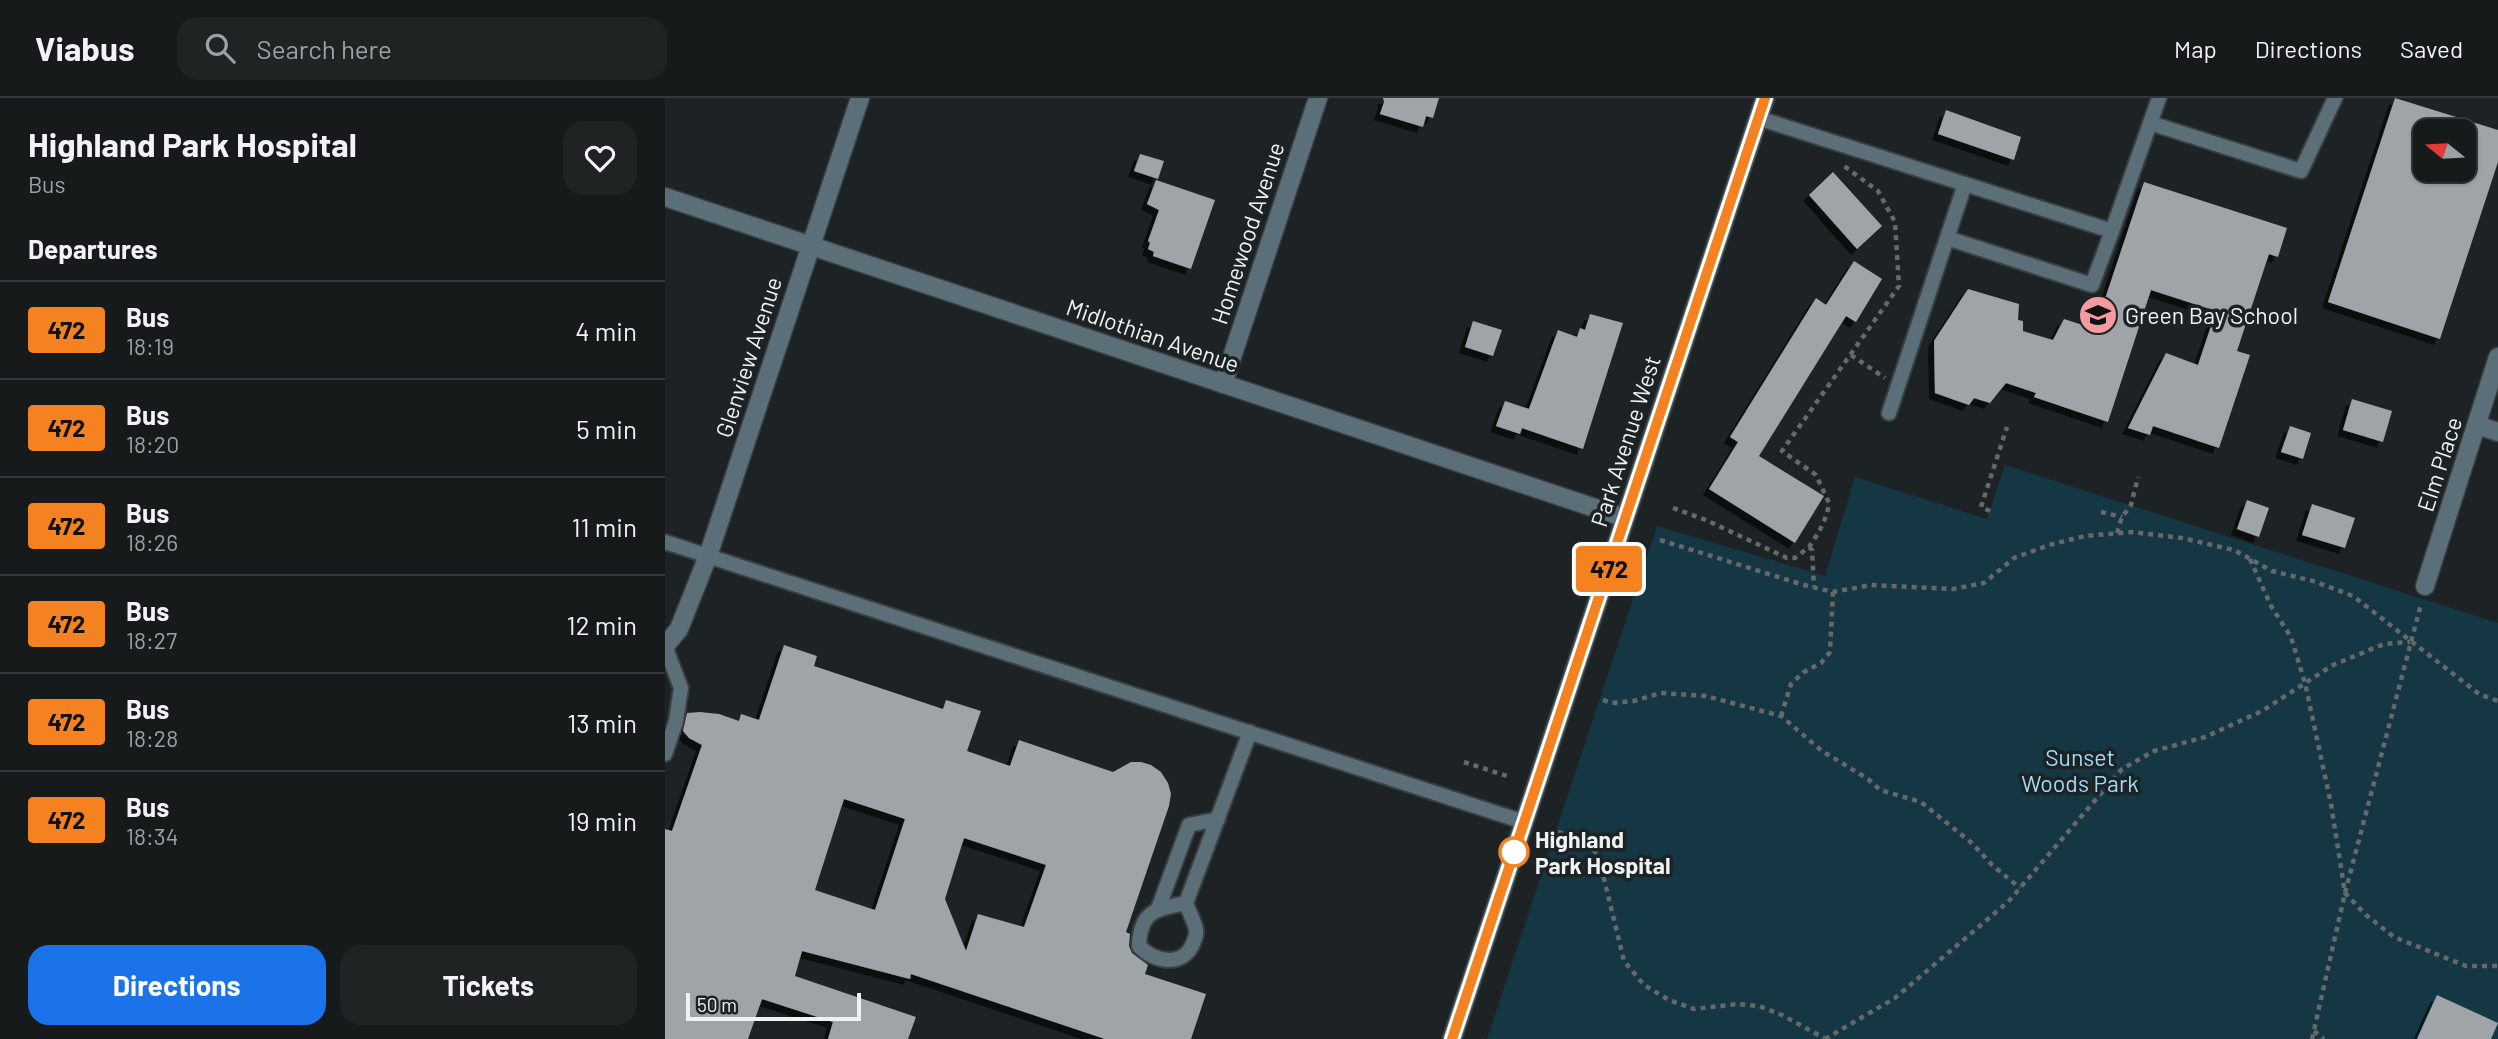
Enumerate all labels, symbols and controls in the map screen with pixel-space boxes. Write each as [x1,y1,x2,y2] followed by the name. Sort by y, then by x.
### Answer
[177,17,667,80] search box
[35,28,135,68] text: Viabus
[201,29,239,67] icon: search
[257,33,392,64] text: Search here
[2174,34,2217,63] text: Map
[2255,34,2362,63] text: Directions
[2400,34,2463,63] text: Saved
[2413,119,2476,182] north arrow
[2413,119,2476,182] map controls
[563,121,637,195] button: heart
[28,124,357,164] text: Highland Park Hospital
[1204,138,1290,328] street label: Homewood Avenue
[28,170,66,198] text: Bus
[28,233,158,264] text: Departures
[709,273,787,441] street label: Glenview Avenue
[1063,292,1243,378] street label: Midlothian Avenue
[2077,294,2119,336] school or university icon: Green Bay School
[126,301,169,332] text: Bus
[2125,301,2298,329] place label: Green Bay School
[47,315,86,344] text: 472
[575,315,637,346] text: 4 min
[126,332,174,360] text: 18:19
[1584,352,1666,530] street label: Park Avenue West
[126,399,169,430] text: Bus
[47,413,86,442] text: 472
[576,413,637,444] text: 5 min
[2411,413,2467,515] street label: Elm Place
[126,430,179,458] text: 18:20
[126,497,169,528] text: Bus
[47,511,86,540] text: 472
[571,511,637,542] text: 11 min
[126,528,178,556] text: 18:26
[1569,546,1649,592] line badge: 472
[1590,554,1628,583] text: 472
[126,595,169,626] text: Bus
[47,609,86,638] text: 472
[567,609,637,640] text: 12 min
[126,626,177,654] text: 18:27
[126,693,169,724] text: Bus
[47,707,86,736] text: 472
[567,707,637,738] text: 13 min
[126,724,178,752] text: 18:28
[2021,743,2139,797] park label: Sunset Woods Park
[126,791,169,822] text: Bus
[47,805,86,834] text: 472
[567,805,637,836] text: 19 min
[126,822,178,850] text: 18:34
[1535,825,1671,879] place label: Highland Park Hospital
[1499,837,1529,867] marker: Highland Park Hospital
[28,945,326,1025] button: Directions
[340,945,637,1025] button: Tickets
[686,990,861,1022] scale bar
[697,993,737,1016] text: 50 m

